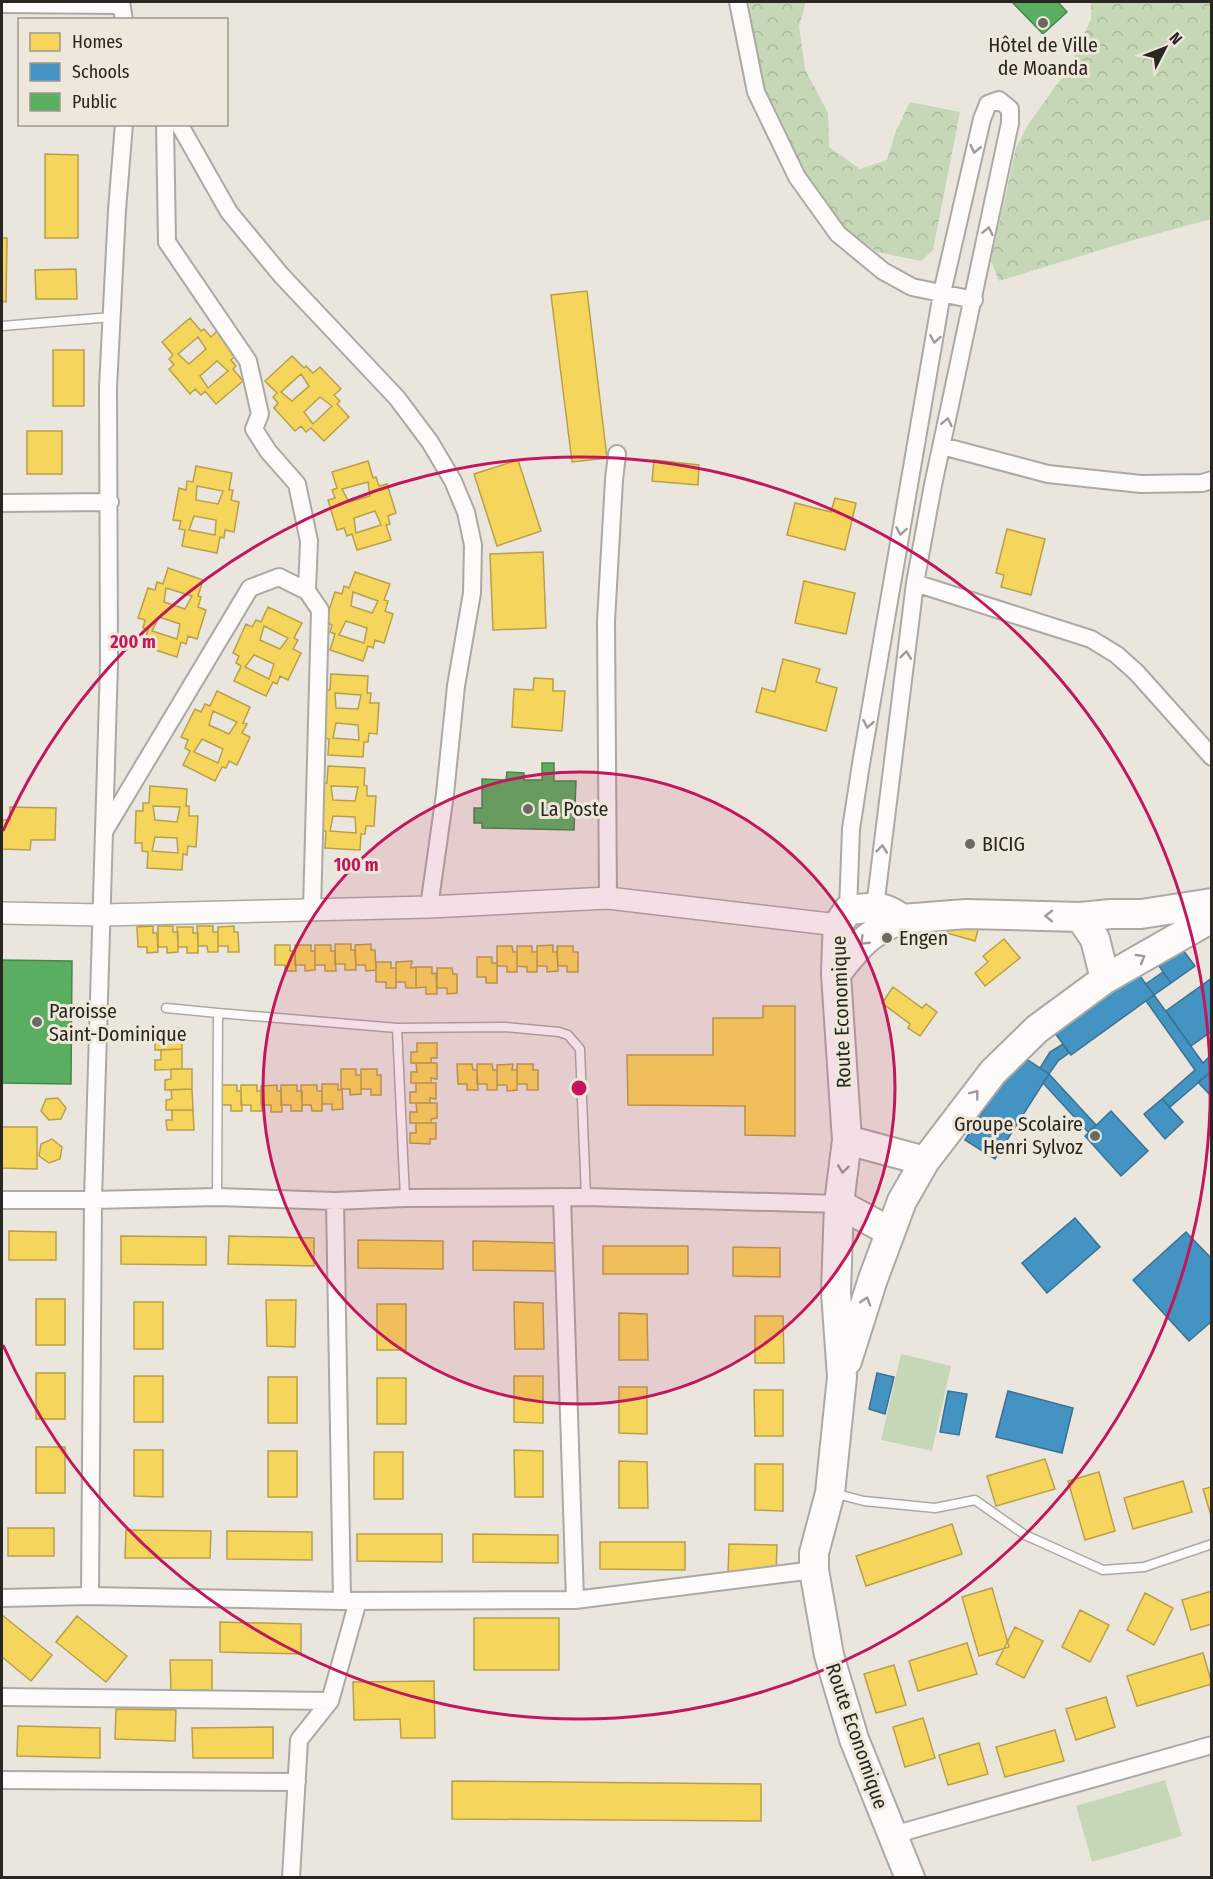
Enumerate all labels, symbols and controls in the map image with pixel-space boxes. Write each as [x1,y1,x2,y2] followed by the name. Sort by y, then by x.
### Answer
[1036,16,1050,30] marker: Hôtel de Ville de Moanda
[18,18,228,126] legend
[1135,18,1195,78] north arrow
[1166,28,1186,48] text: N
[72,31,123,53] text: Homes
[988,33,1098,80] place label: Hôtel de Ville de Moanda
[72,61,130,83] text: Schools
[72,91,117,113] text: Public
[970,143,983,153] one-way arrow
[981,227,994,237] one-way arrow
[929,335,941,344] one-way arrow
[940,417,953,427] one-way arrow
[895,526,908,536] one-way arrow
[109,631,156,653] text: 200 m
[899,651,912,660] one-way arrow
[862,718,875,728] one-way arrow
[540,797,608,821] place label: La Poste
[521,802,535,816] marker: La Poste
[982,832,1025,856] place label: BICIG
[963,837,977,851] marker: BICIG
[876,844,888,853] one-way arrow
[334,854,378,876] text: 100 m
[1045,910,1054,922] one-way arrow
[899,926,948,950] place label: Engen
[880,931,894,945] marker: Engen
[861,933,872,944] one-way arrow
[826,935,856,1089] street label: Route Economique
[1135,954,1146,965] one-way arrow
[49,999,187,1046] place label: Paroisse Saint-Dominique
[30,1015,44,1029] marker: Paroisse Saint-Dominique
[569,1078,589,1098] centre of rings
[968,1089,979,1100] one-way arrow
[954,1112,1083,1159] place label: Groupe Scolaire Henri Sylvoz
[1088,1129,1102,1143] marker: Groupe Scolaire Henri Sylvoz
[838,1165,850,1174] one-way arrow
[859,1296,871,1307] one-way arrow
[821,1660,893,1812] street label: Route Economique

